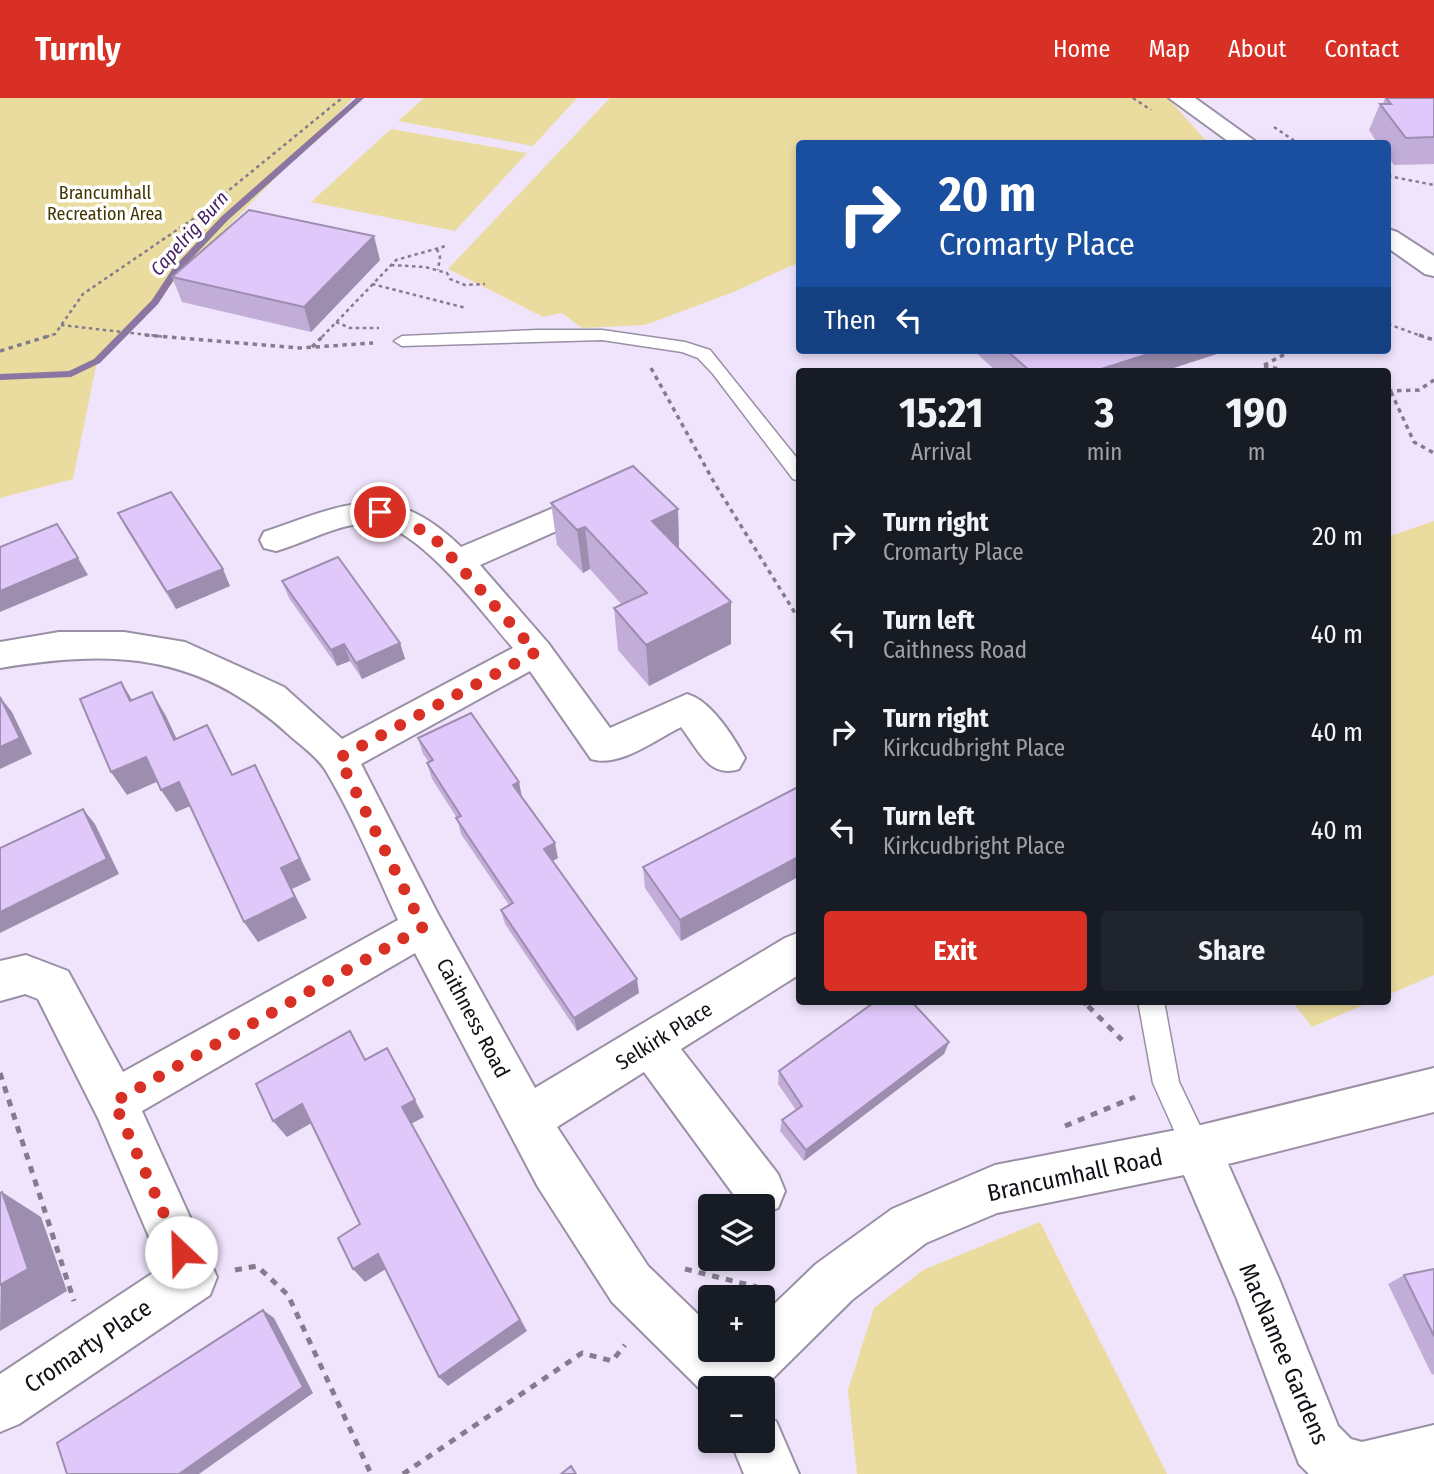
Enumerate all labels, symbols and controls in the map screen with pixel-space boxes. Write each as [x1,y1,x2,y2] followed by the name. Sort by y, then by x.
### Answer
[35,29,121,69] text: Turnly
[1053,35,1110,63] text: Home
[1148,35,1190,63] text: Map
[1228,35,1286,63] text: About
[1324,35,1399,63] text: Contact
[939,165,1036,224] text: 20 m
[824,168,915,259] icon: right
[47,182,163,225] park label: Brancumhall Recreation Area
[146,186,233,280] water label: Capelrig Burn
[939,225,1135,263] text: Cromarty Place
[890,301,928,339] icon: left
[824,305,876,336] text: Then
[899,388,984,438] text: 15:21
[1095,388,1114,438] text: 3
[1225,388,1288,438] text: 190
[911,438,972,466] text: Arrival
[1087,438,1122,466] text: min
[1248,438,1266,466] text: m
[350,482,410,542] pin
[361,493,399,531] icon: arrive
[883,507,989,538] text: Turn right
[824,517,862,555] icon: right
[1312,521,1363,552] text: 20 m
[883,538,1024,566] text: Cromarty Place
[883,605,975,636] text: Turn left
[824,615,862,653] icon: left
[1311,619,1363,650] text: 40 m
[883,636,1027,664] text: Caithness Road
[883,703,989,734] text: Turn right
[824,713,862,751] icon: right
[1311,717,1363,748] text: 40 m
[883,734,1065,762] text: Kirkcudbright Place
[883,801,975,832] text: Turn left
[824,811,862,849] icon: left
[1311,815,1363,846] text: 40 m
[883,832,1065,860] text: Kirkcudbright Place
[824,911,1087,991] button: Exit
[1101,911,1363,991] button: Share
[431,954,515,1082] street label: Caithness Road
[611,996,717,1076] street label: Selkirk Place
[985,1143,1165,1207] street label: Brancumhall Road
[698,1194,775,1453] map controls
[698,1194,775,1271] button: layers
[144,1215,218,1289] position arrow
[1233,1259,1335,1449] street label: MacNamee Gardens
[698,1285,775,1362] button: +
[19,1293,157,1399] street label: Cromarty Place
[698,1376,775,1453] button: −

